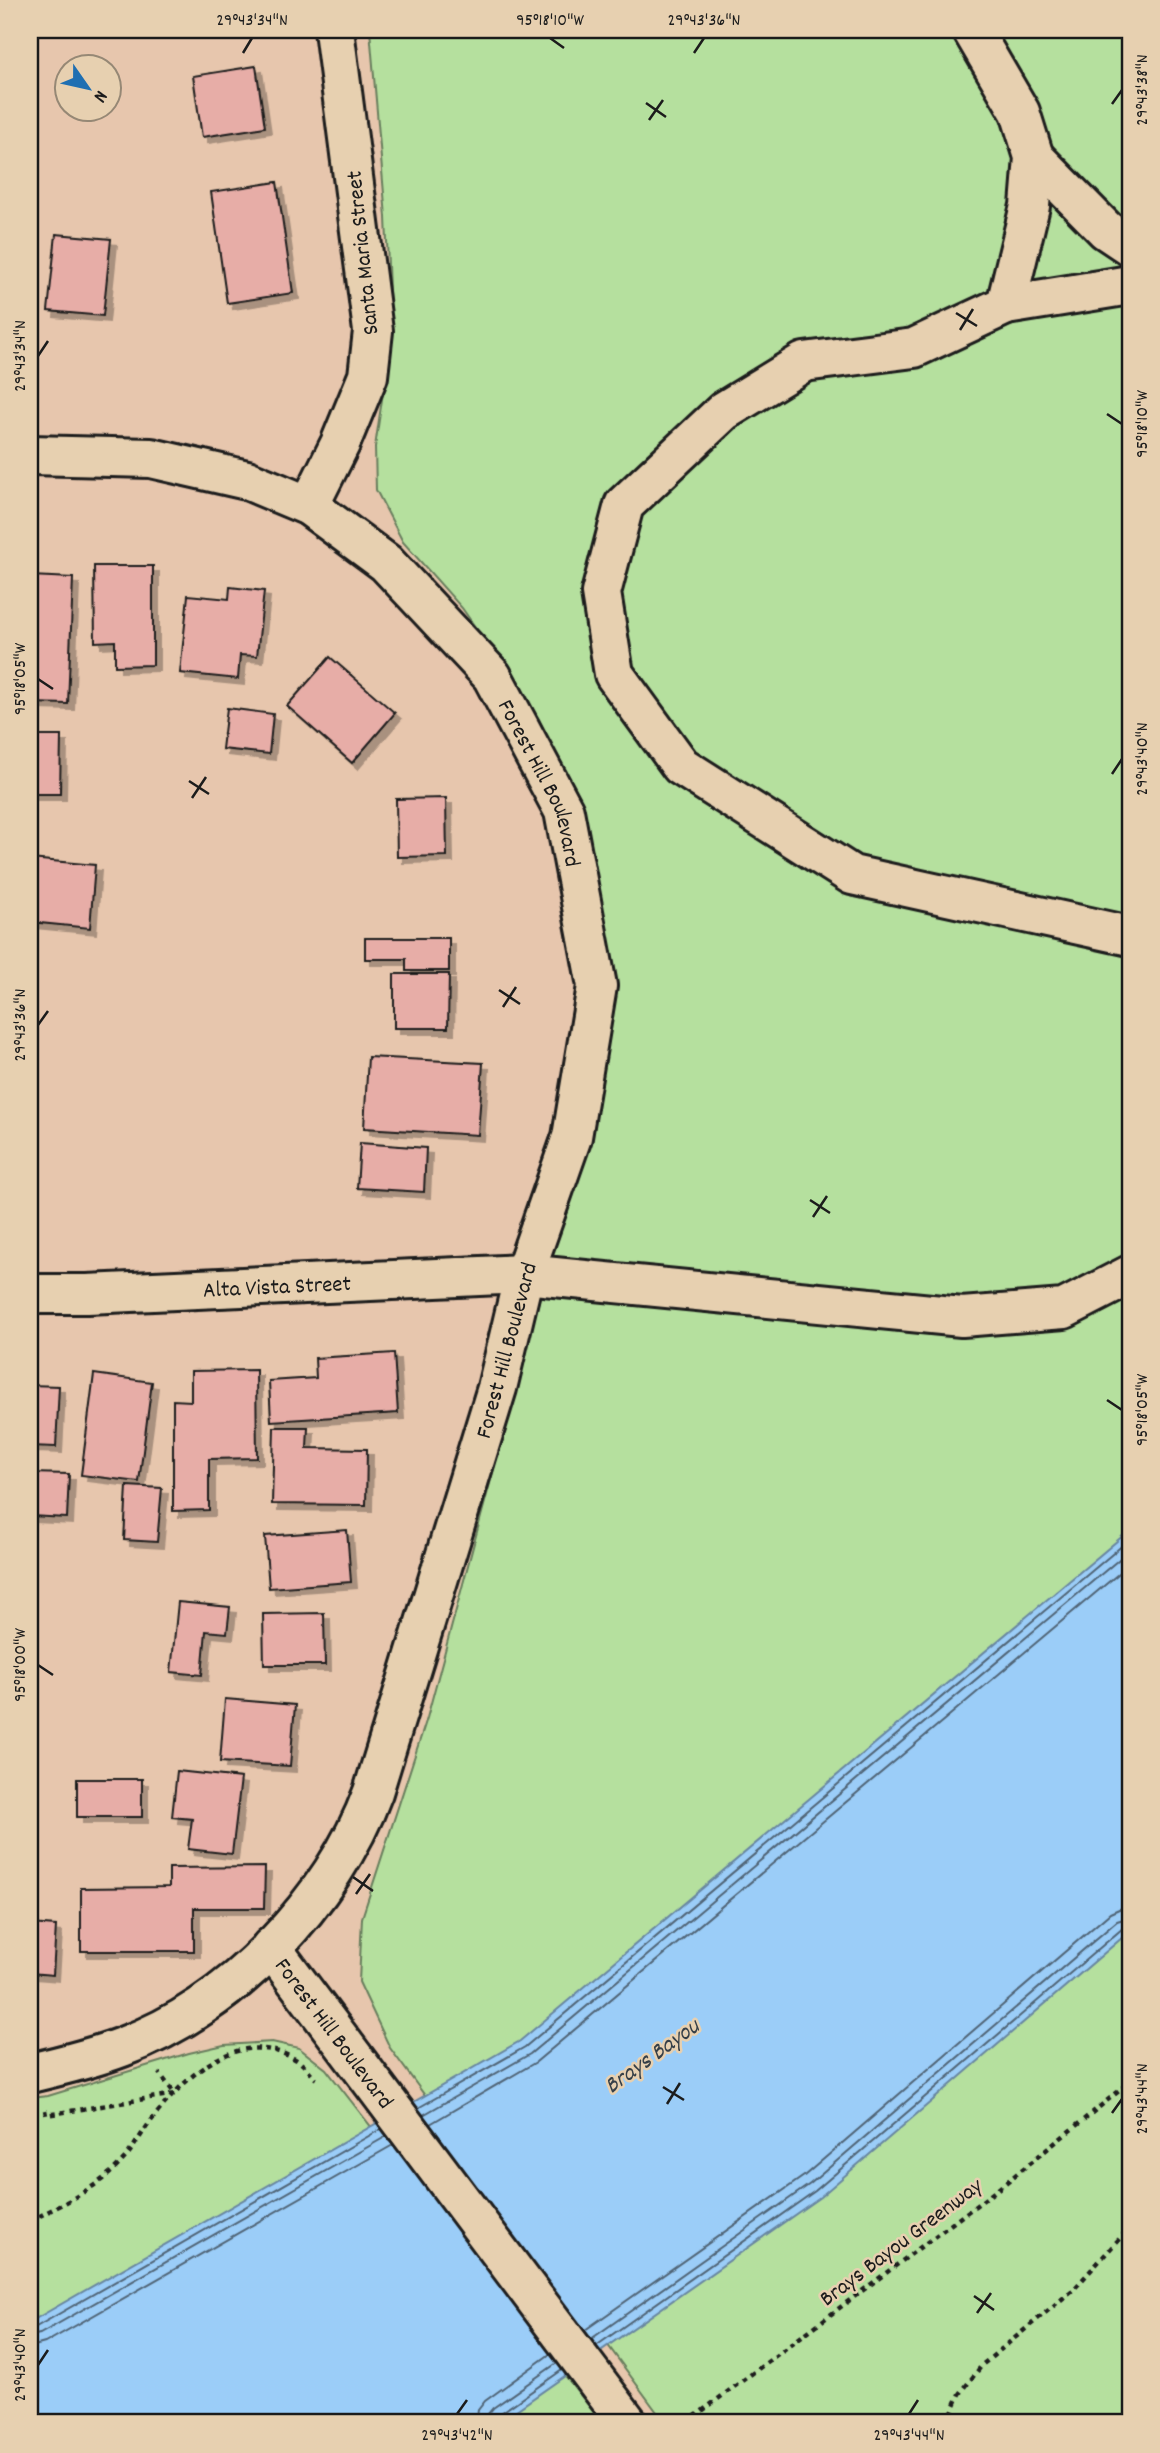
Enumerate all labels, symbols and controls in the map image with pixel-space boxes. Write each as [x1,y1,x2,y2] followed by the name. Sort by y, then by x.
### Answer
[216,9,288,34] text: 29°43'34"N
[516,9,584,34] text: 95°18'10"W
[667,9,741,34] text: 29°43'36"N
[52,52,122,122] north arrow
[1131,54,1156,126] text: 29°43'38"N
[85,84,113,107] text: N
[339,169,390,336] street label: Santa Maria Street
[9,320,34,392] text: 29°43'34"N
[1131,390,1156,458] text: 95°18'10"W
[9,642,34,715] text: 95°18'05"W
[487,694,587,870] street label: Forest Hill Boulevard
[1131,722,1156,796] text: 29°43'40"N
[9,988,34,1062] text: 29°43'36"N
[469,1259,548,1443] street label: Forest Hill Boulevard
[202,1269,352,1309] street label: Alta Vista Street
[1131,1373,1156,1446] text: 95°18'05"W
[9,1628,34,1702] text: 95°18'00"W
[265,1952,400,2117] street label: Forest Hill Boulevard
[598,2010,709,2104] water label: Brays Bayou
[1131,2063,1156,2135] text: 29°43'44"N
[814,2171,991,2316] street label: Brays Bayou Greenway
[9,2328,34,2402] text: 29°43'40"N
[421,2424,493,2449] text: 29°43'42"N
[873,2424,945,2449] text: 29°43'44"N

